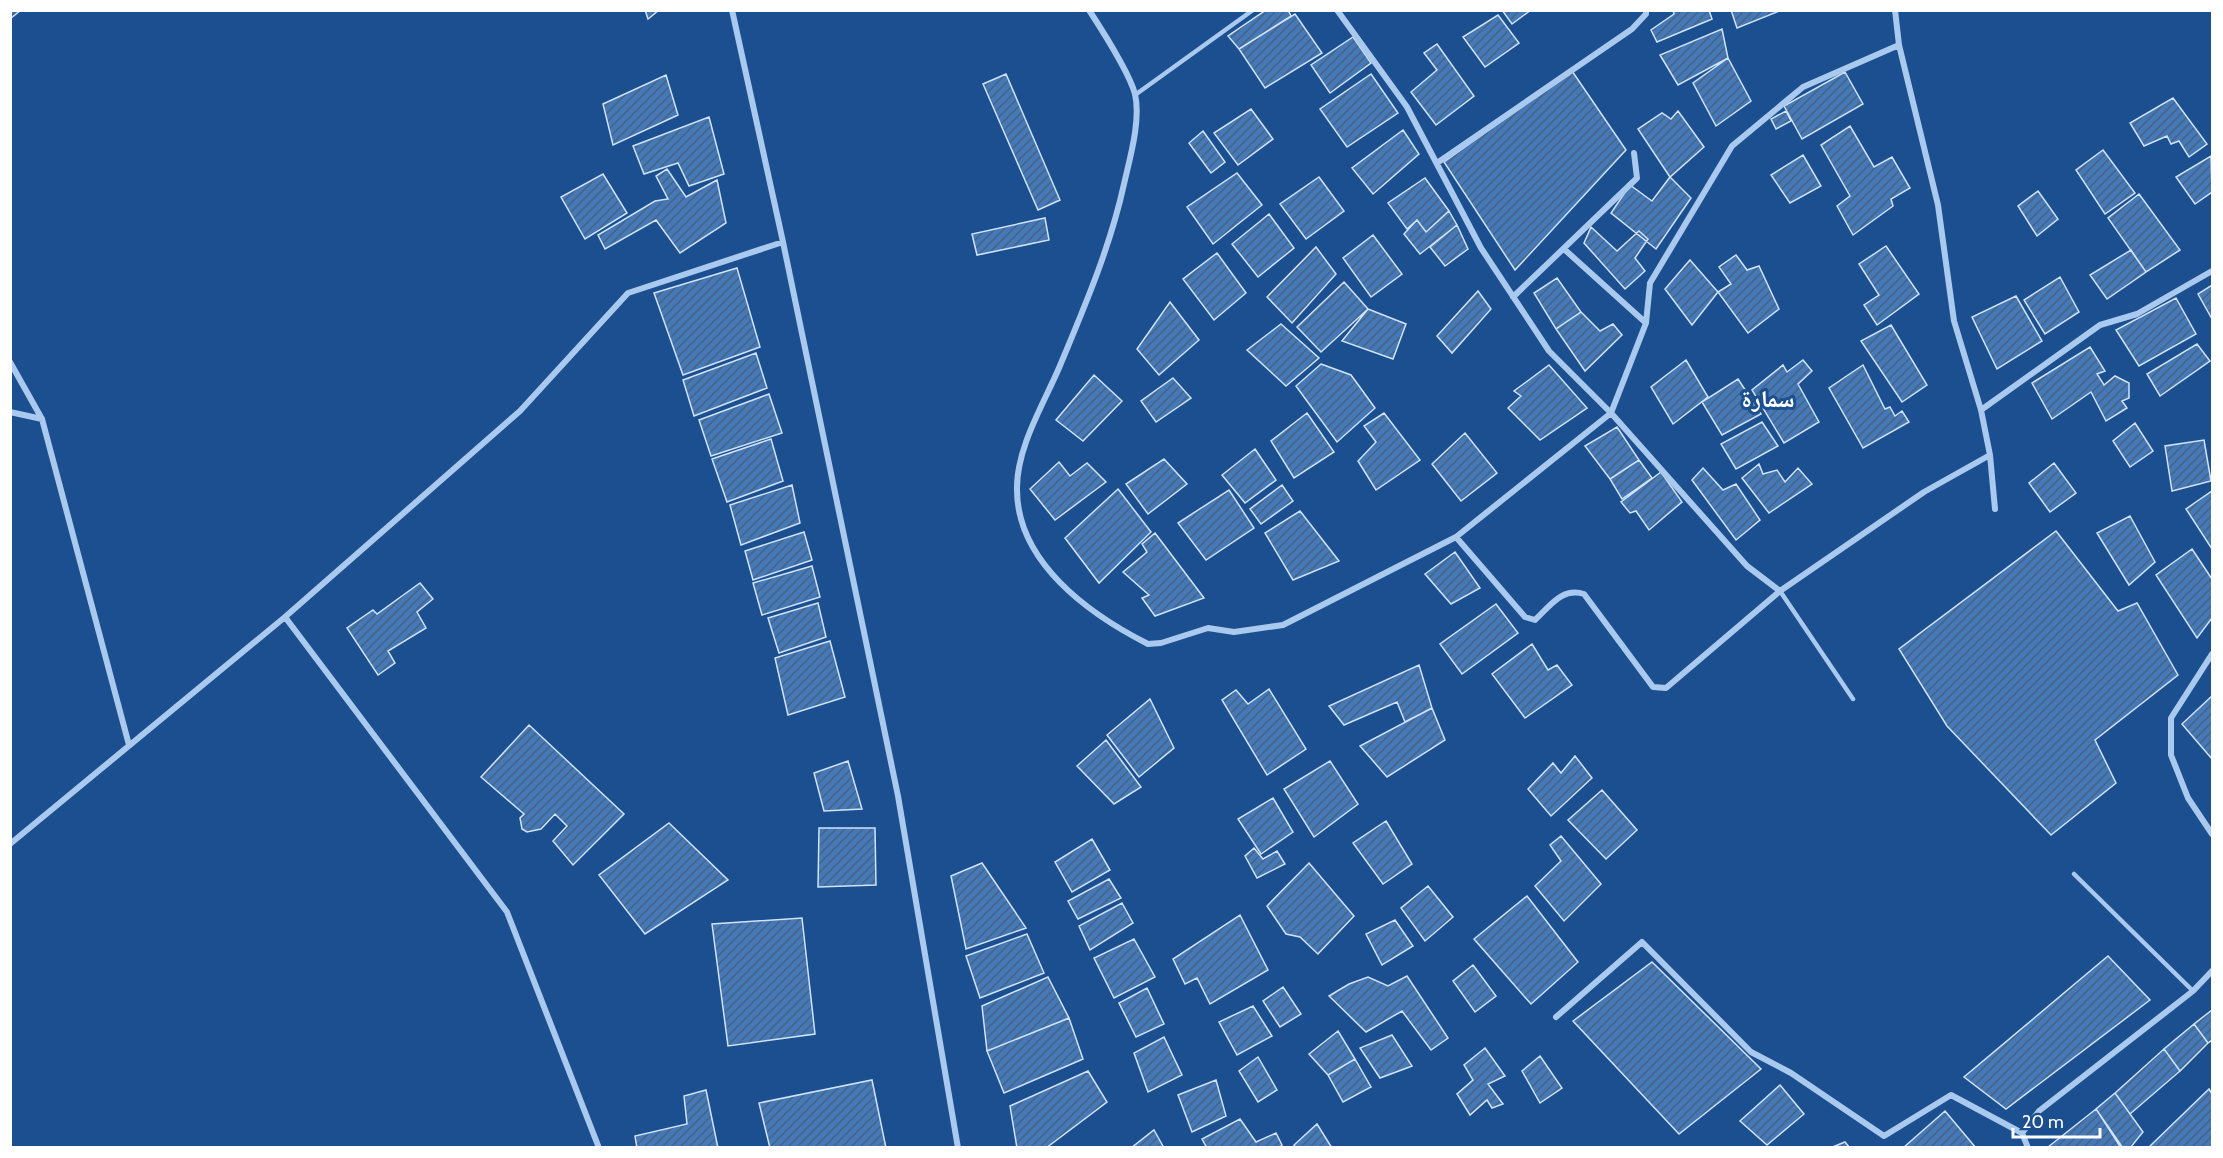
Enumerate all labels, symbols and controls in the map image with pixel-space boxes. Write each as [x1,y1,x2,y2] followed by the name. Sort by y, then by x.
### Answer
[1742,384,1794,413] district label: سمارة
[2013,1101,2100,1139] scale bar
[2022,1111,2064,1133] text: 20 m

